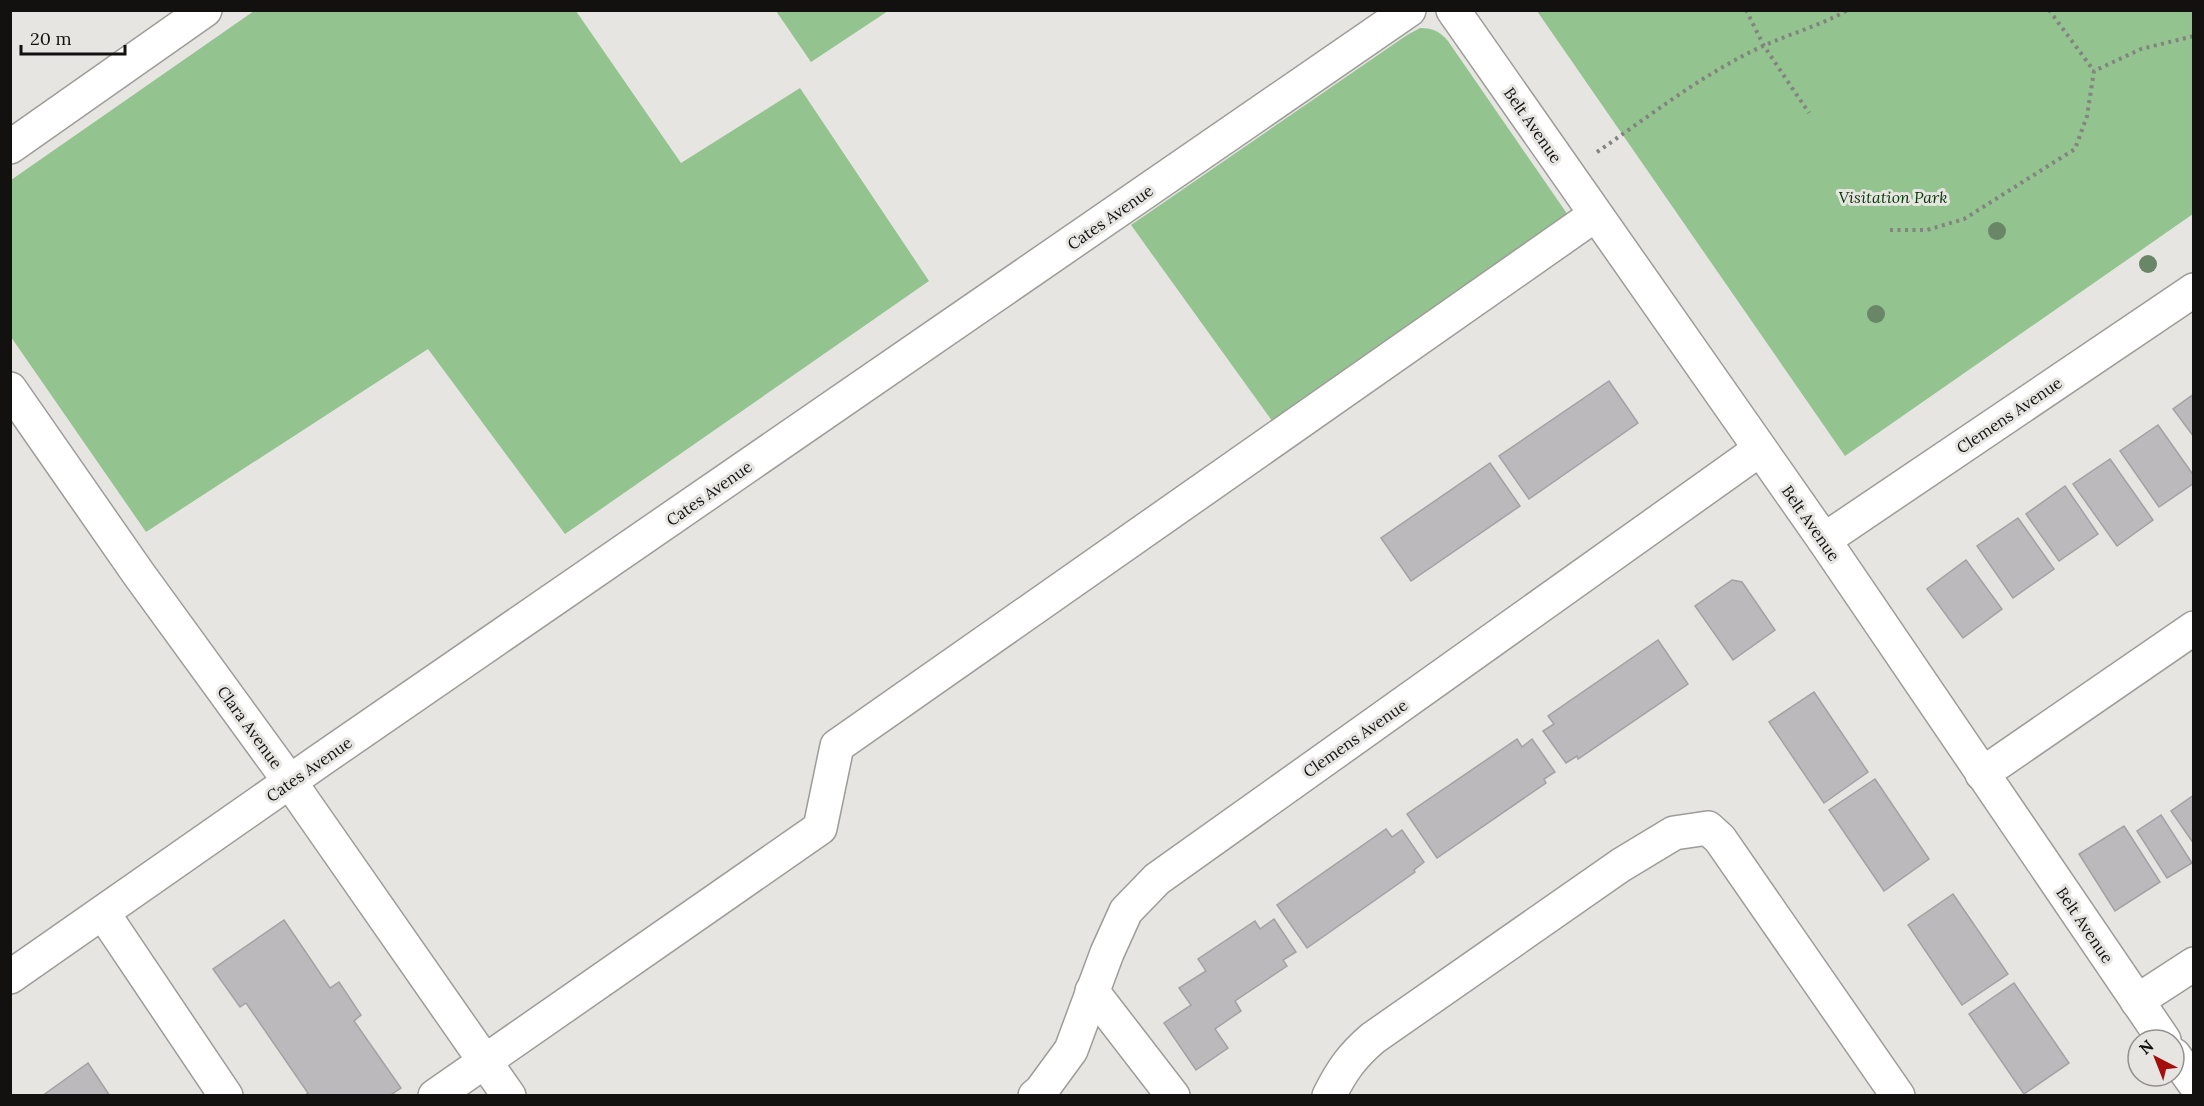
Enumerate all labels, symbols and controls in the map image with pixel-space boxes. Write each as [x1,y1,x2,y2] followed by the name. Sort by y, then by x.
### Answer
[21,18,124,56] scale bar
[30,27,72,50] text: 20 m
[1500,83,1567,167] street label: Belt Avenue
[1063,180,1157,254] street label: Cates Avenue
[1838,187,1948,207] park label: Visitation Park
[1952,372,2066,458] street label: Clemens Avenue
[662,456,756,530] street label: Cates Avenue
[1778,481,1845,565] street label: Belt Avenue
[213,682,287,773] street label: Clara Avenue
[1299,694,1411,781] street label: Clemens Avenue
[262,732,356,806] street label: Cates Avenue
[2052,883,2118,967] street label: Belt Avenue
[2126,1028,2186,1088] north arrow
[2135,1035,2157,1058] text: N

